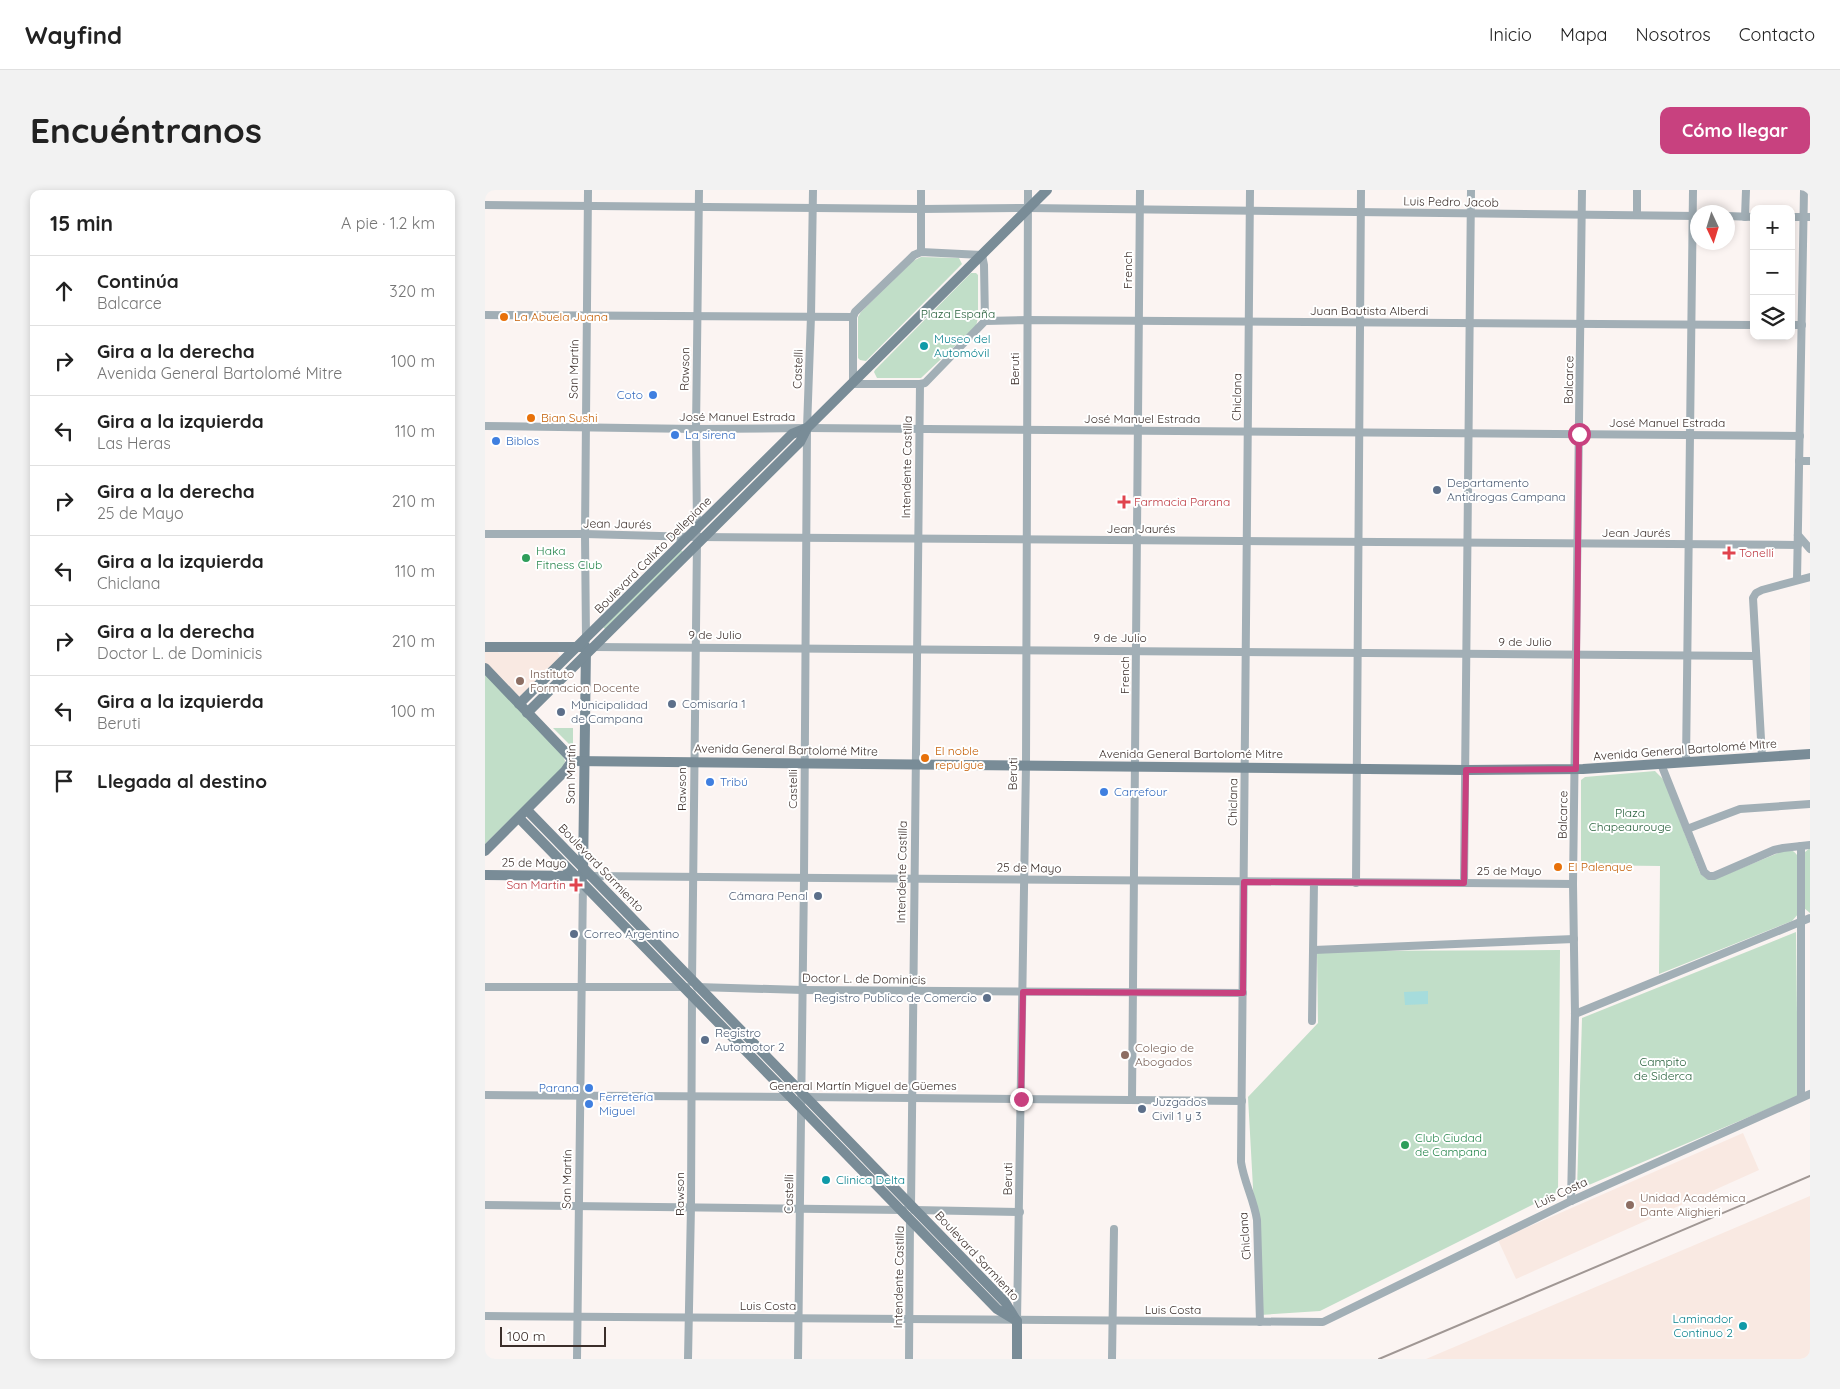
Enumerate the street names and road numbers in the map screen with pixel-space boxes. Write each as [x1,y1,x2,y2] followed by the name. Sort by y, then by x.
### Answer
[1403,193,1499,210] street label: Luis Pedro Jacob
[1120,251,1135,289] street label: French
[1310,303,1428,318] street label: Juan Bautista Alberdi
[565,339,582,399] street label: San Martín
[677,347,692,391] street label: Rawson
[789,349,806,389] street label: Castelli
[1007,353,1022,385] street label: Beruti
[1561,355,1576,404] street label: Balcarce
[1229,373,1244,421] street label: Chiclana
[679,409,795,424] street label: José Manuel Estrada
[1084,411,1200,426] street label: José Manuel Estrada
[898,415,915,519] street label: Intendente Castilla
[1609,415,1725,430] street label: José Manuel Estrada
[591,493,715,616] street label: Boulevard Calixto Dellepiane
[582,515,652,532] street label: Jean Jaurés
[1107,521,1176,536] street label: Jean Jaurés
[1602,525,1671,540] street label: Jean Jaurés
[688,627,742,642] street label: 9 de Julio
[1093,630,1147,645] street label: 9 de Julio
[1498,634,1552,649] street label: 9 de Julio
[1117,656,1132,694] street label: French
[1593,736,1777,763] street label: Avenida General Bartolomé Mitre
[694,740,878,759] street label: Avenida General Bartolomé Mitre
[562,744,579,804] street label: San Martín
[1099,746,1283,761] street label: Avenida General Bartolomé Mitre
[1005,758,1020,790] street label: Beruti
[674,767,689,811] street label: Rawson
[785,769,800,809] street label: Castelli
[1225,778,1240,826] street label: Chiclana
[1555,790,1570,839] street label: Balcarce
[555,820,647,915] street label: Boulevard Sarmiento
[893,820,910,924] street label: Intendente Castilla
[501,854,567,871] street label: 25 de Mayo
[996,859,1062,876] street label: 25 de Mayo
[1477,863,1542,878] street label: 25 de Mayo
[802,970,926,987] street label: Doctor L. de Dominicis
[769,1078,957,1093] street label: General Martín Miguel de Güemes
[558,1149,575,1209] street label: San Martín
[1000,1163,1015,1195] street label: Beruti
[672,1172,687,1216] street label: Rawson
[781,1174,796,1214] street label: Castelli
[1532,1174,1590,1211] street label: Luis Costa
[932,1208,1023,1304] street label: Boulevard Sarmiento
[1235,1212,1254,1260] street label: Chiclana
[890,1225,907,1329] street label: Intendente Castilla
[740,1298,796,1313] street label: Luis Costa
[1145,1302,1201,1317] street label: Luis Costa

